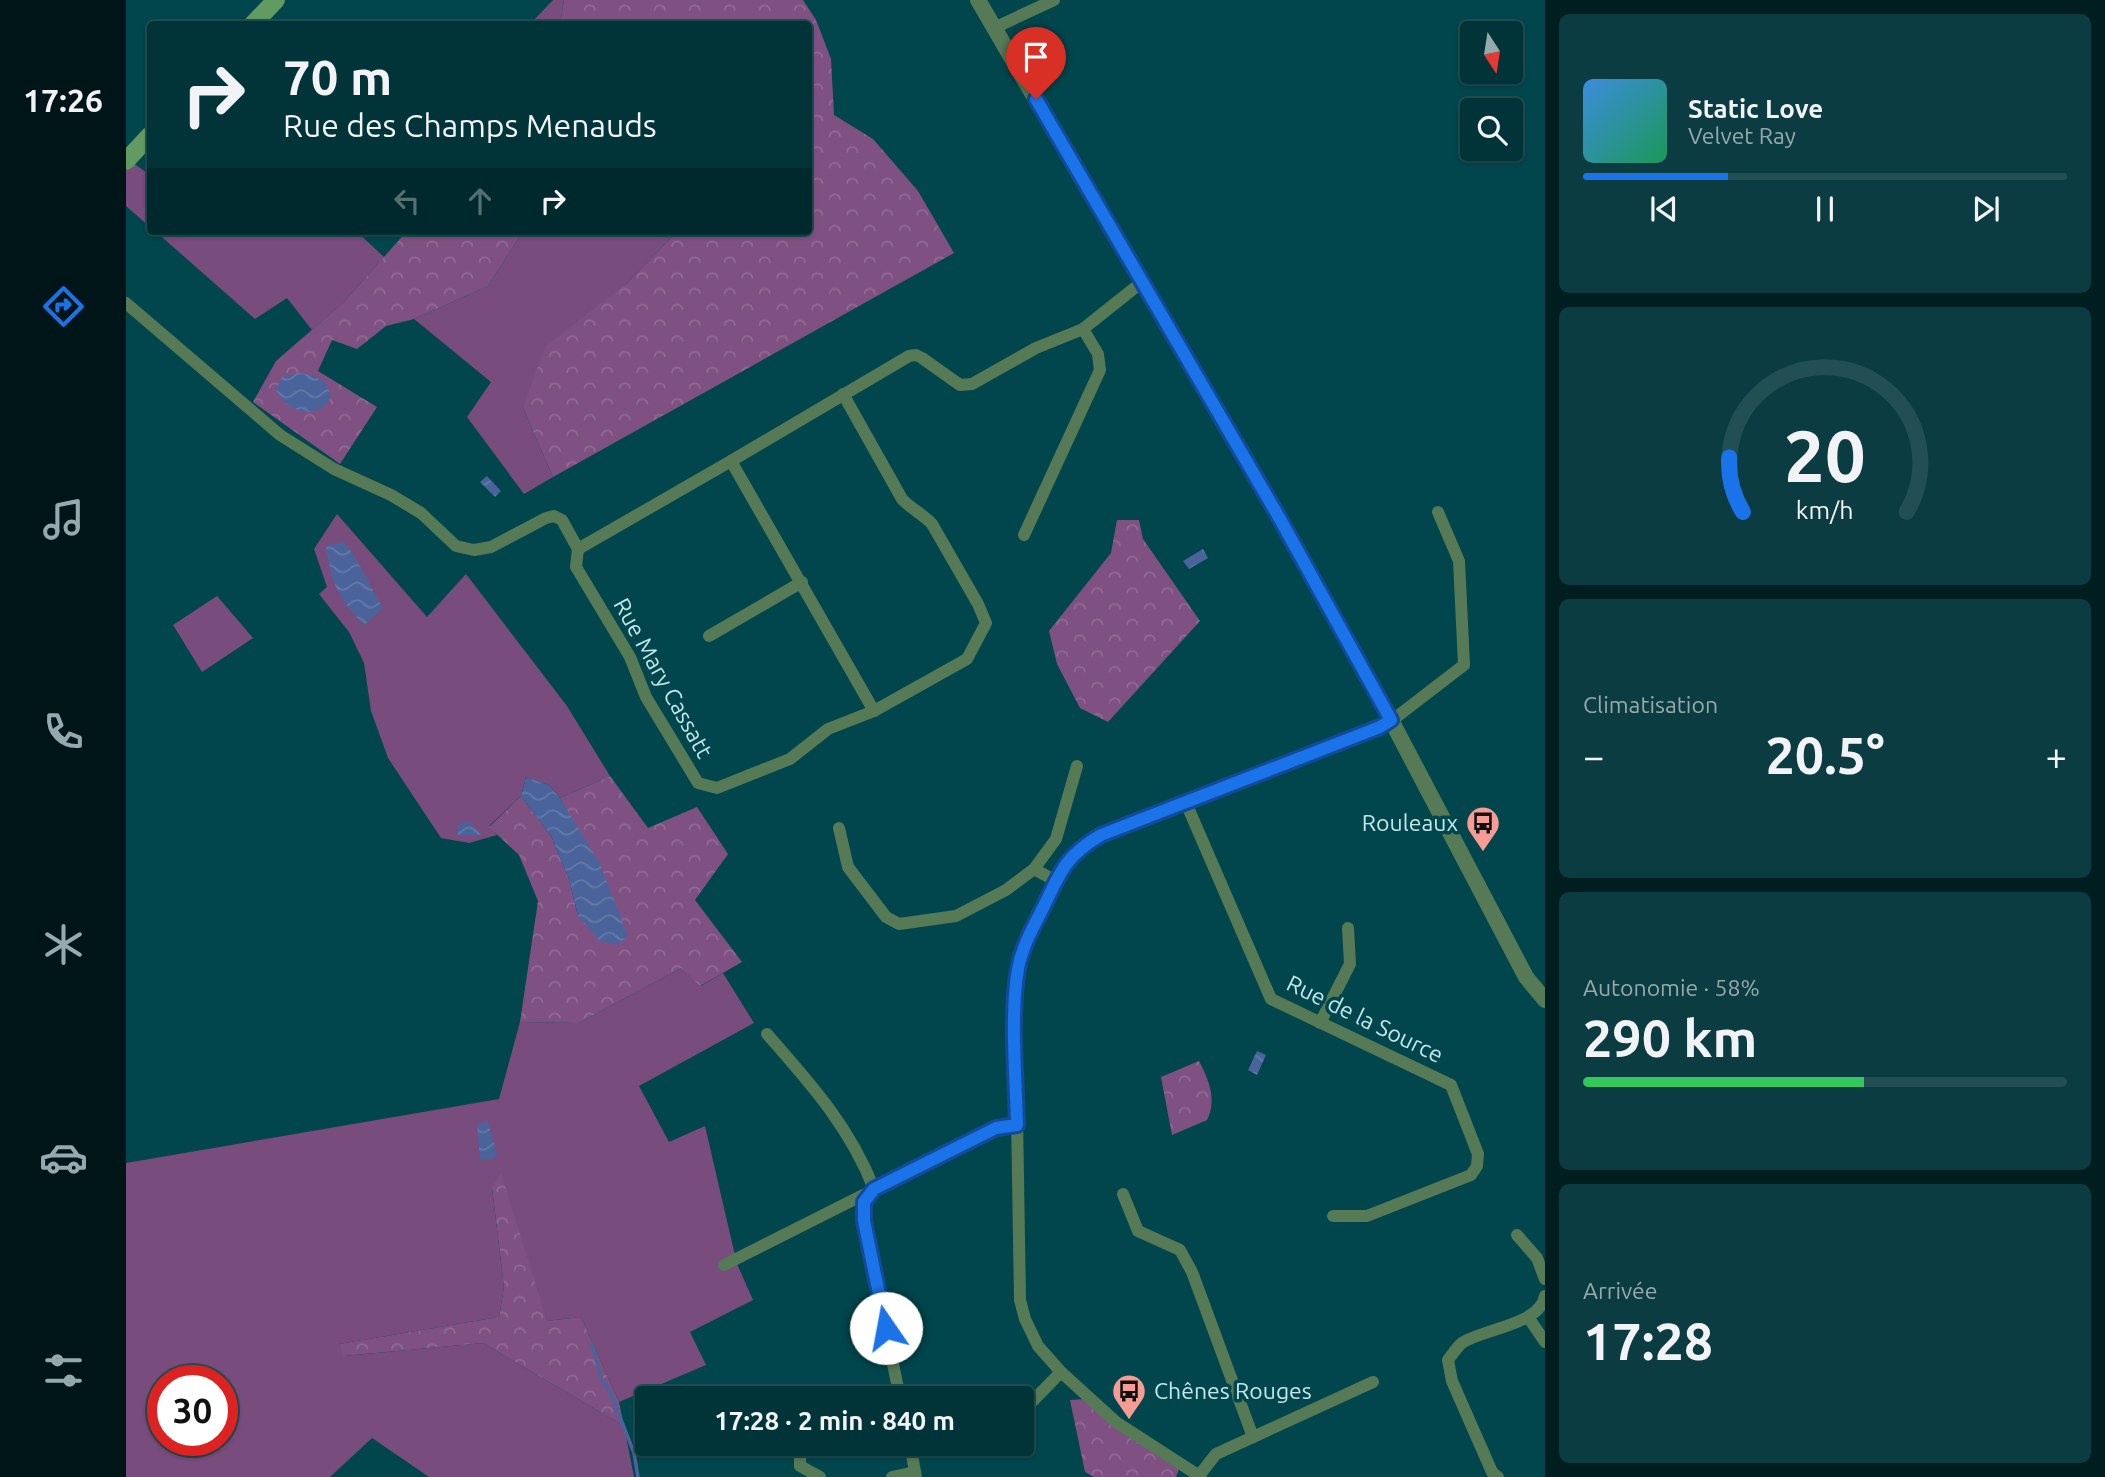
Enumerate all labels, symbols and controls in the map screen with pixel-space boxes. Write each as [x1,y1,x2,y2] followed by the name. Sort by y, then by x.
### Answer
[1460,21,1522,84] north arrow
[1460,21,1523,161] map controls
[1006,27,1066,99] pin
[1017,38,1055,76] icon: arrive
[168,49,259,140] icon: right
[283,49,392,104] text: 70 m
[23,82,103,118] text: 17:26
[1688,94,1823,123] text: Static Love
[1460,98,1523,161] button: search
[283,107,657,143] text: Rue des Champs Menauds
[1688,123,1796,148] text: Velvet Ray
[388,182,426,220] icon: left
[461,182,499,220] icon: ahead
[534,182,572,220] icon: right
[1645,190,1683,228] icon: previous
[1806,190,1844,228] icon: pause
[1967,190,2005,228] icon: next
[39,282,88,331] icon: directions
[1784,414,1866,496] text: 20
[39,495,88,544] icon: music
[1796,496,1854,524] text: km/h
[609,594,718,762] street label: Rue Mary Cassatt
[1583,692,1718,717] text: Climatisation
[39,707,88,756] icon: phone
[1765,726,1885,784] text: 20.5°
[1583,735,1604,777] text: −
[2046,735,2067,777] text: +
[1464,804,1502,853] bus stop icon: Rouleaux
[1362,810,1458,835] place label: Rouleaux
[39,920,88,969] icon: climate
[1283,970,1447,1067] street label: Rue de la Source
[1583,975,1760,1000] text: Autonomie · 58%
[1583,1009,1757,1067] text: 290 km
[39,1133,88,1182] icon: car
[1583,1278,1658,1303] text: Arrivée
[849,1291,923,1365] position arrow
[1583,1312,1713,1370] text: 17:28
[39,1346,88,1395] icon: filters
[147,1365,238,1456] speed limit sign: 30
[1110,1372,1148,1421] bus stop icon: Chênes Rouges
[1154,1378,1312,1403] place label: Chênes Rouges
[714,1406,955,1435] text: 17:28 · 2 min · 840 m

